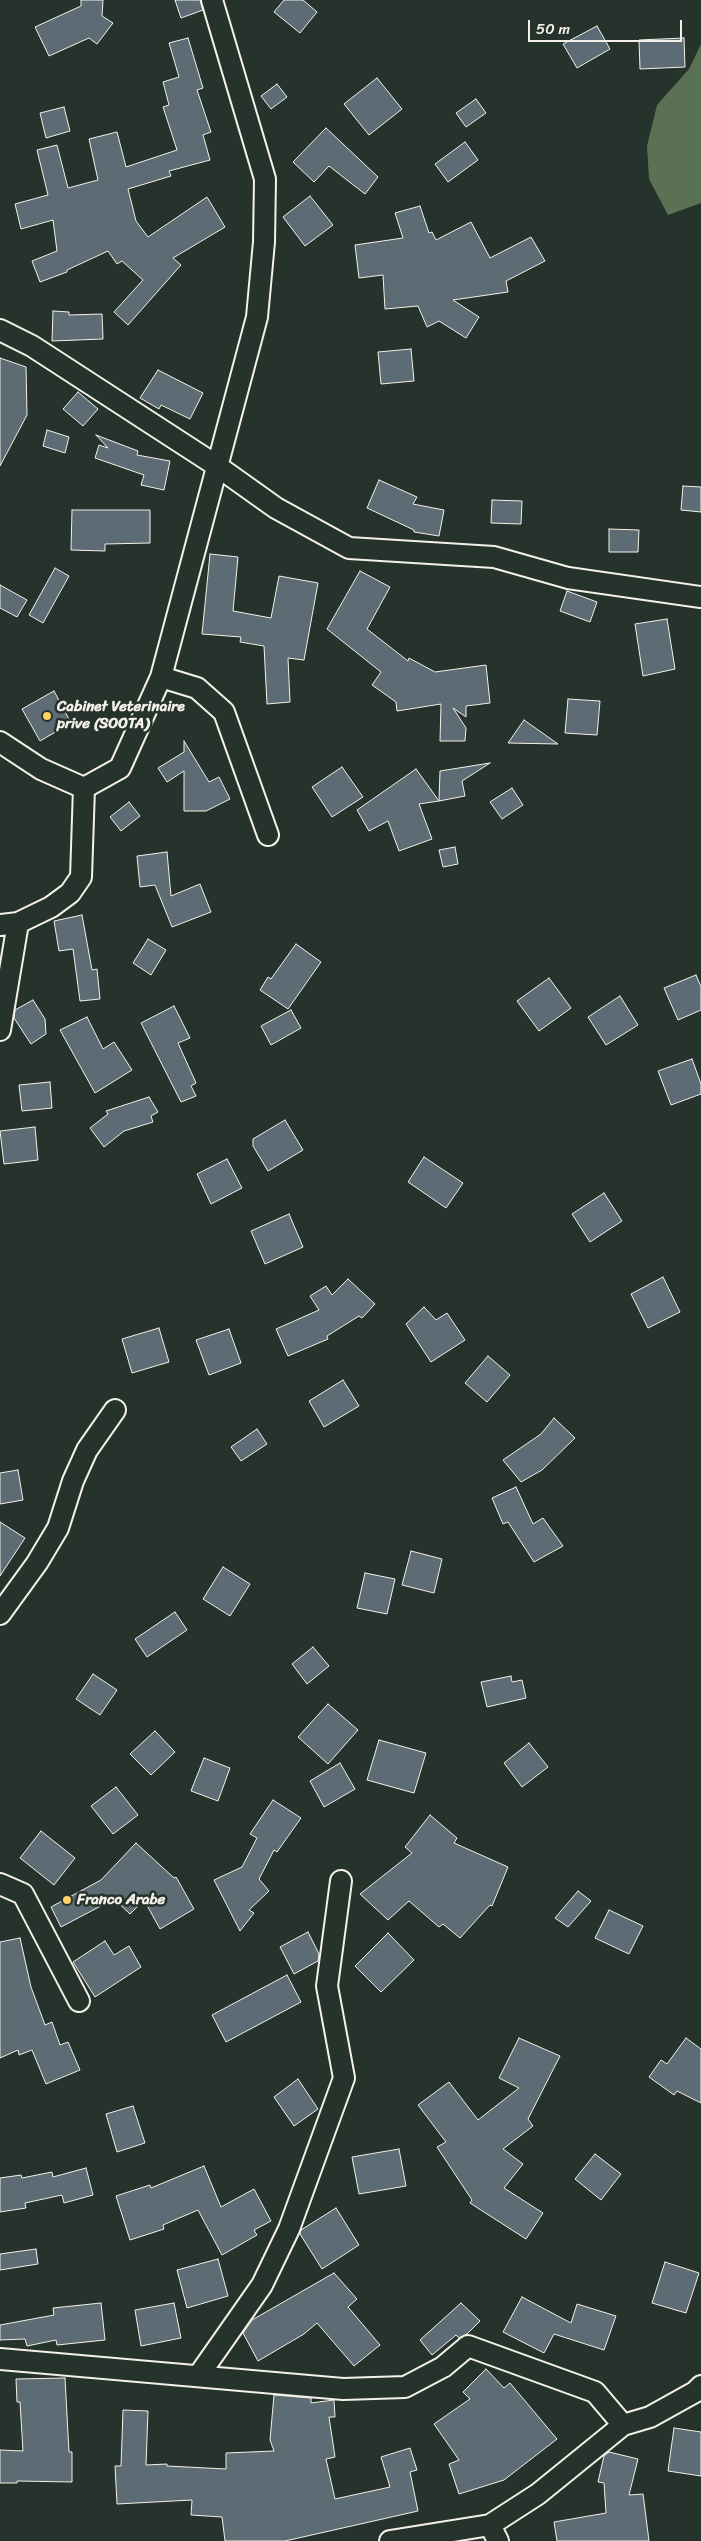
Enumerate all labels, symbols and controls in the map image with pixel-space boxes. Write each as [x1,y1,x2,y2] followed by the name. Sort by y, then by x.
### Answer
[531,10,685,42] scale bar
[536,16,570,42] text: 50 m
[57,698,185,733] place label: Cabinet Veterinaire prive (SOOTA)
[41,710,53,722] marker: Cabinet Veterinaire prive (SOOTA)
[77,1891,165,1909] place label: Franco Arabe
[61,1894,73,1906] marker: Franco Arabe

